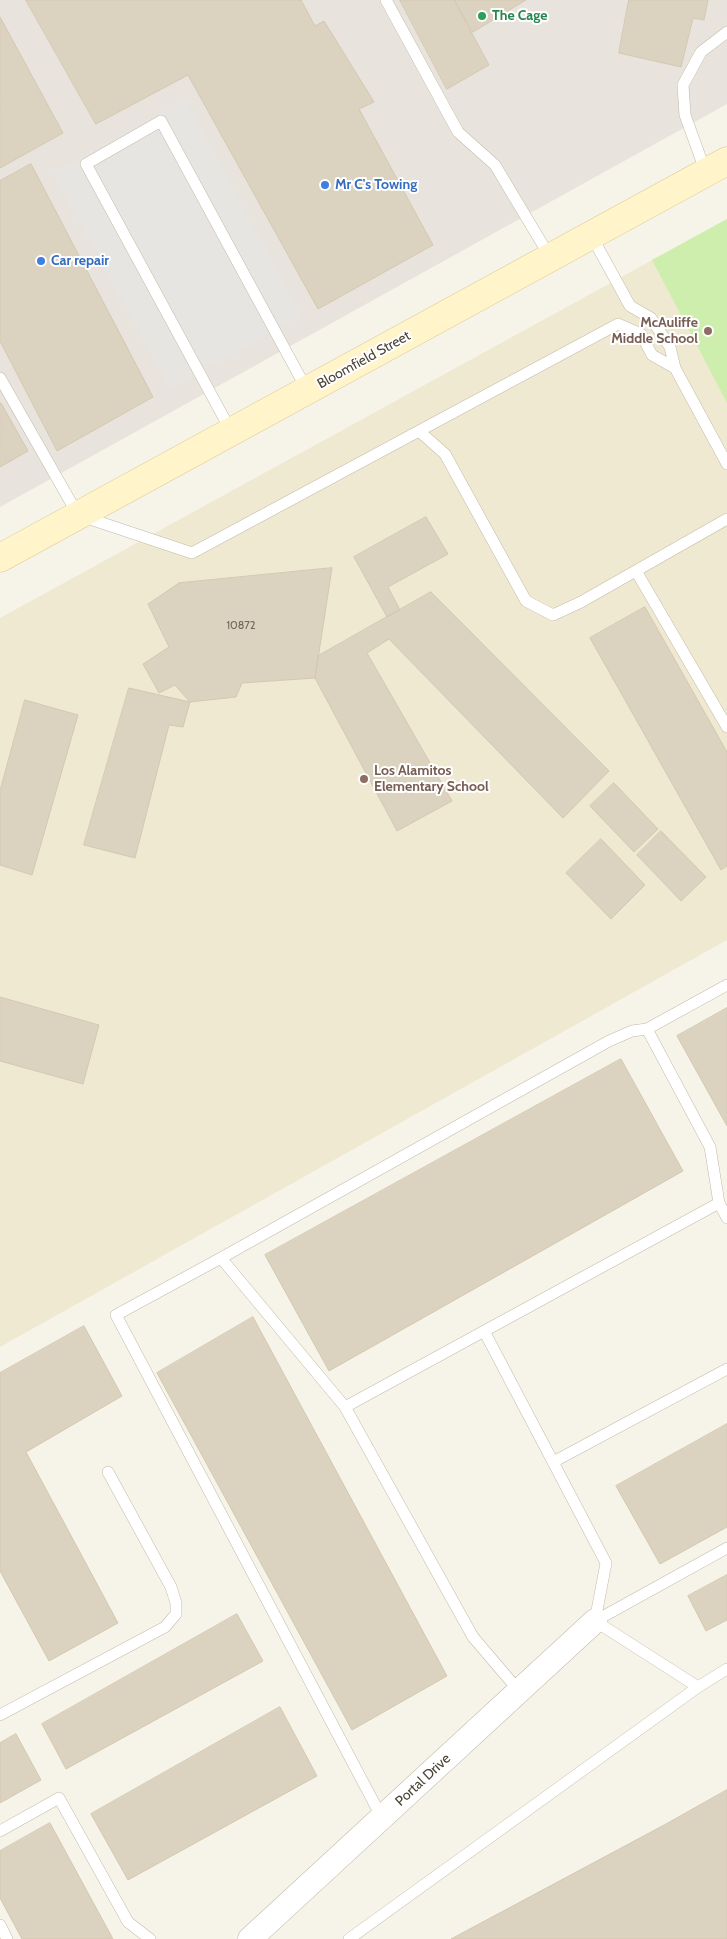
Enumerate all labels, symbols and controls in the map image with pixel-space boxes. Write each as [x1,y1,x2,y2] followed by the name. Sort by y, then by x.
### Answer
[492,8,547,24] place label: The Cage
[476,10,488,22] marker: The Cage
[335,177,417,193] place label: Mr C's Towing
[319,179,331,191] marker: Mr C's Towing
[51,253,109,269] place label: Car repair
[35,255,47,267] marker: Car repair
[611,315,698,348] place label: McAuliffe Middle School
[702,325,714,337] marker: McAuliffe Middle School
[314,327,414,393] street label: Bloomfield Street
[226,619,256,633] house number: 10872
[374,763,489,796] place label: Los Alamitos Elementary School
[358,773,370,785] marker: Los Alamitos Elementary School
[392,1750,454,1810] street label: Portal Drive

